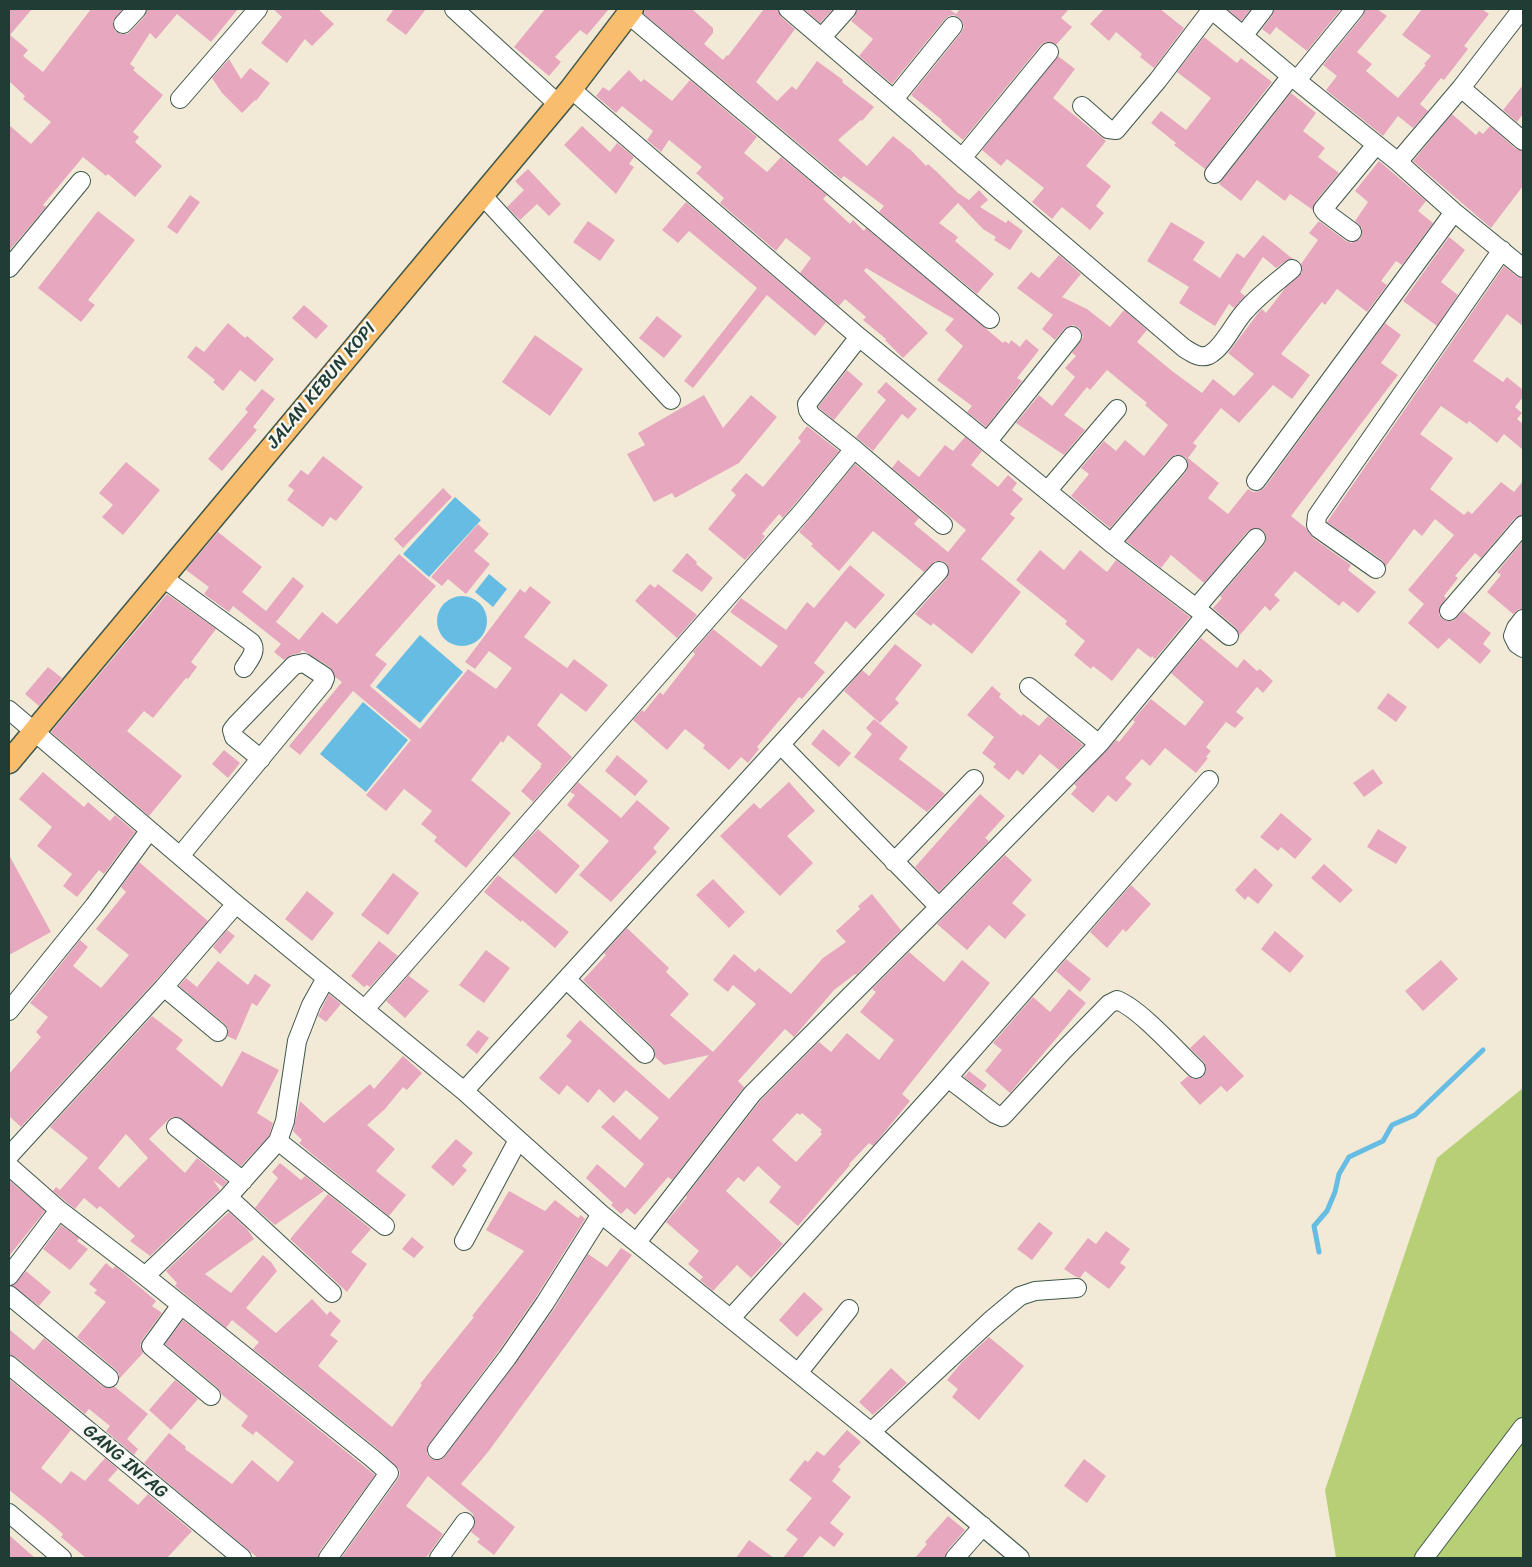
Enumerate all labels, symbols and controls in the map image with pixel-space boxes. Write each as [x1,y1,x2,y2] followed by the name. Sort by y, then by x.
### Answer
[263,319,381,453] street label: JALAN KEBUN KOPI
[78,1420,172,1504] street label: GANG INFAG

